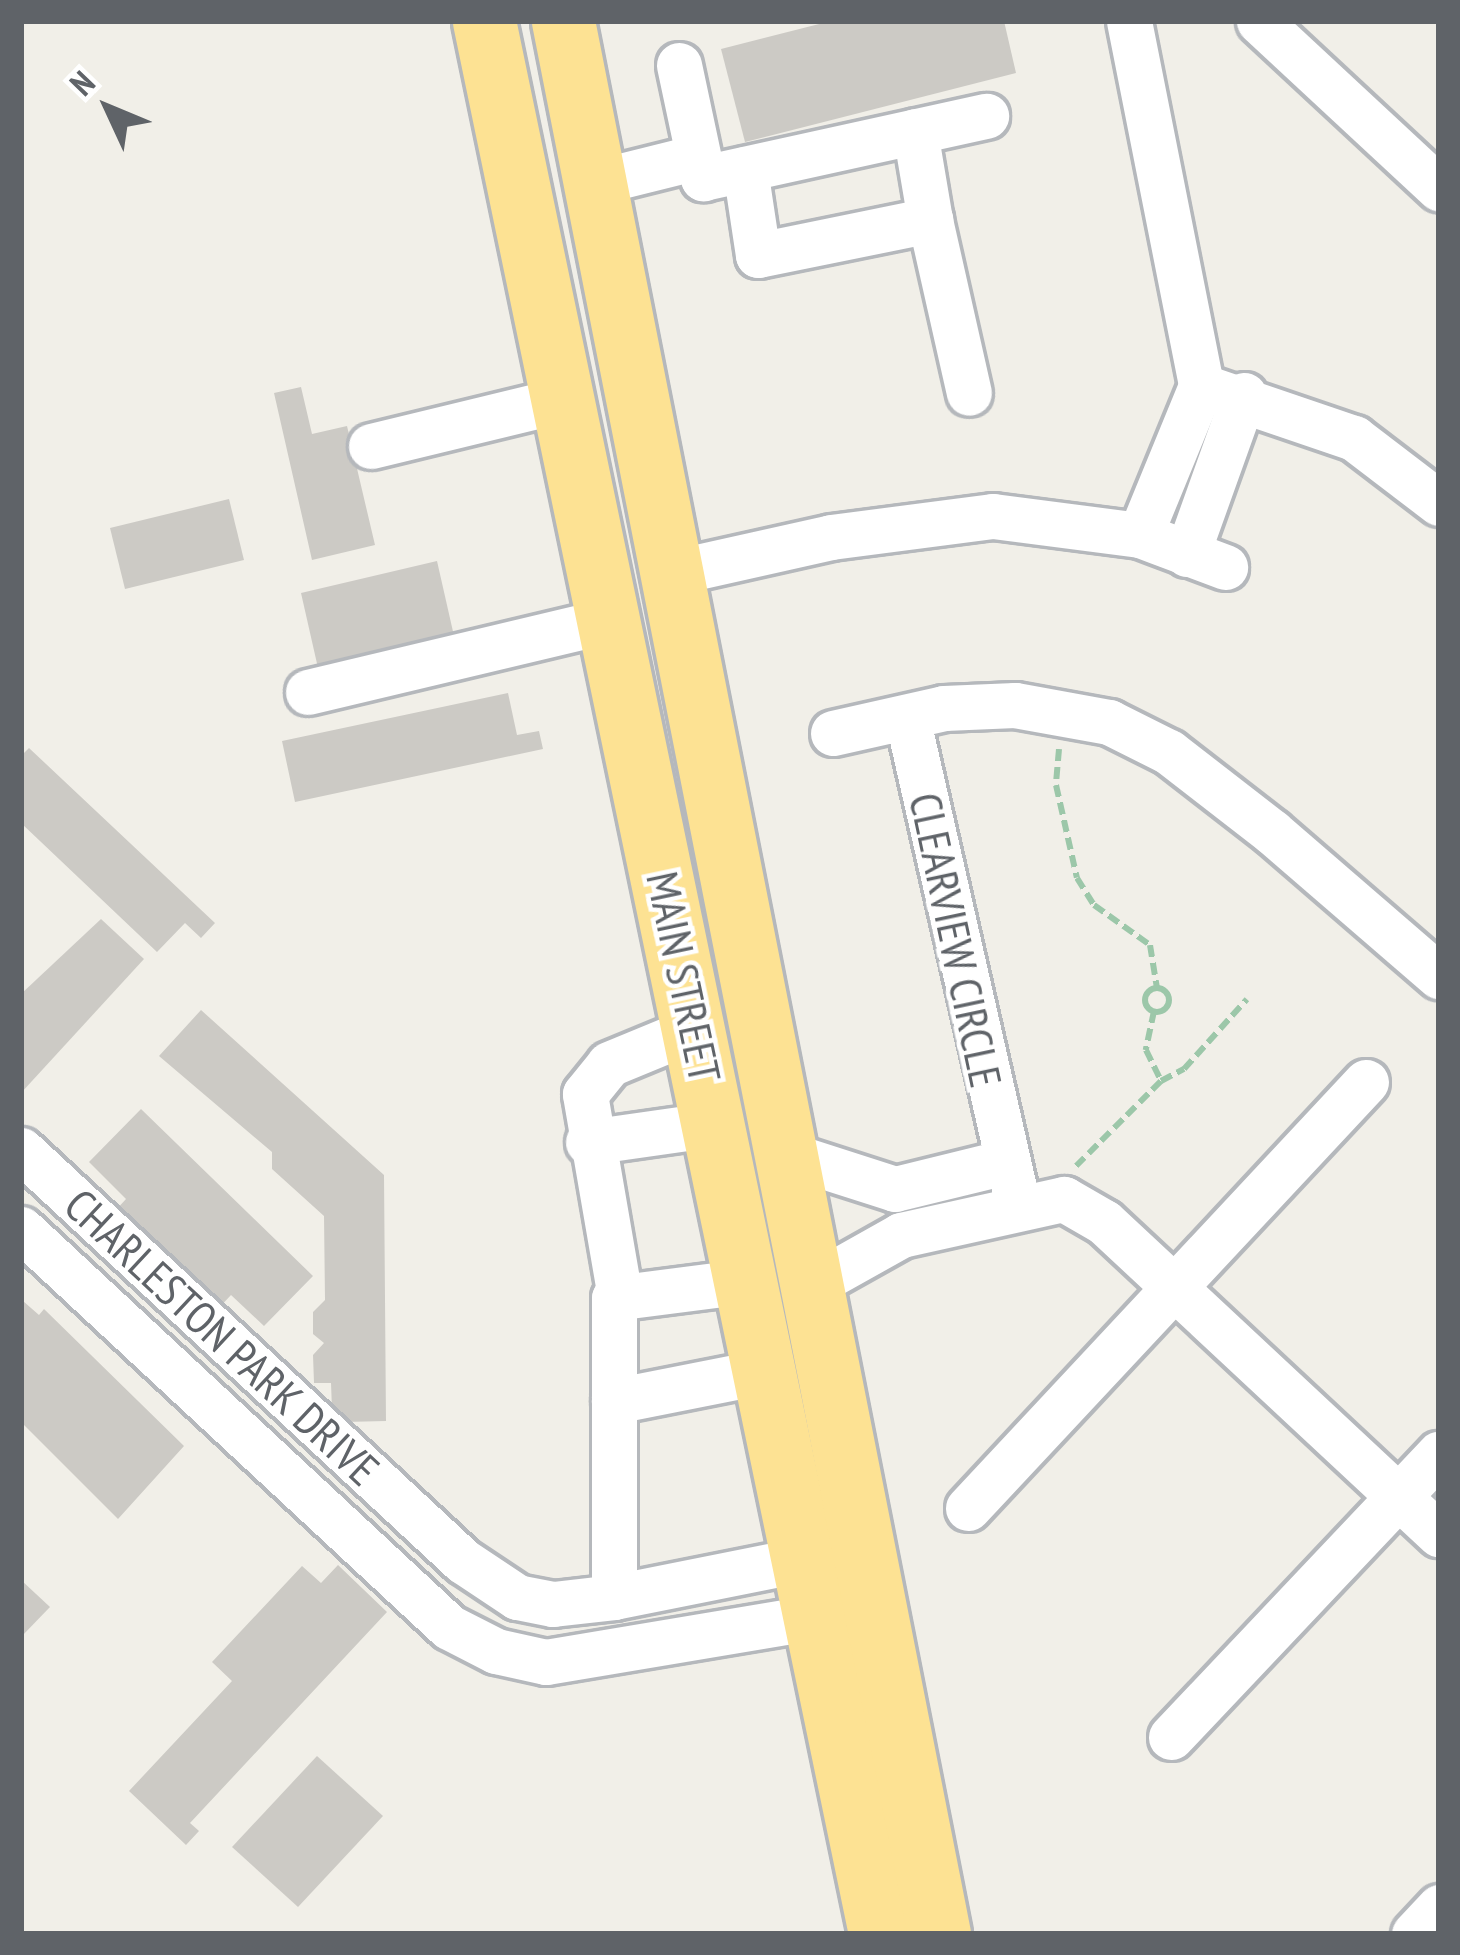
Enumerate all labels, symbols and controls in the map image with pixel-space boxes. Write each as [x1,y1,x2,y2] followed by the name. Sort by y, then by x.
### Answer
[48,48,168,168] north arrow
[60,61,103,104] text: N
[898,788,1014,1092] street label: CLEARVIEW CIRCLE
[635,867,733,1087] street label: MAIN STREET
[54,1177,390,1497] street label: CHARLESTON PARK DRIVE

